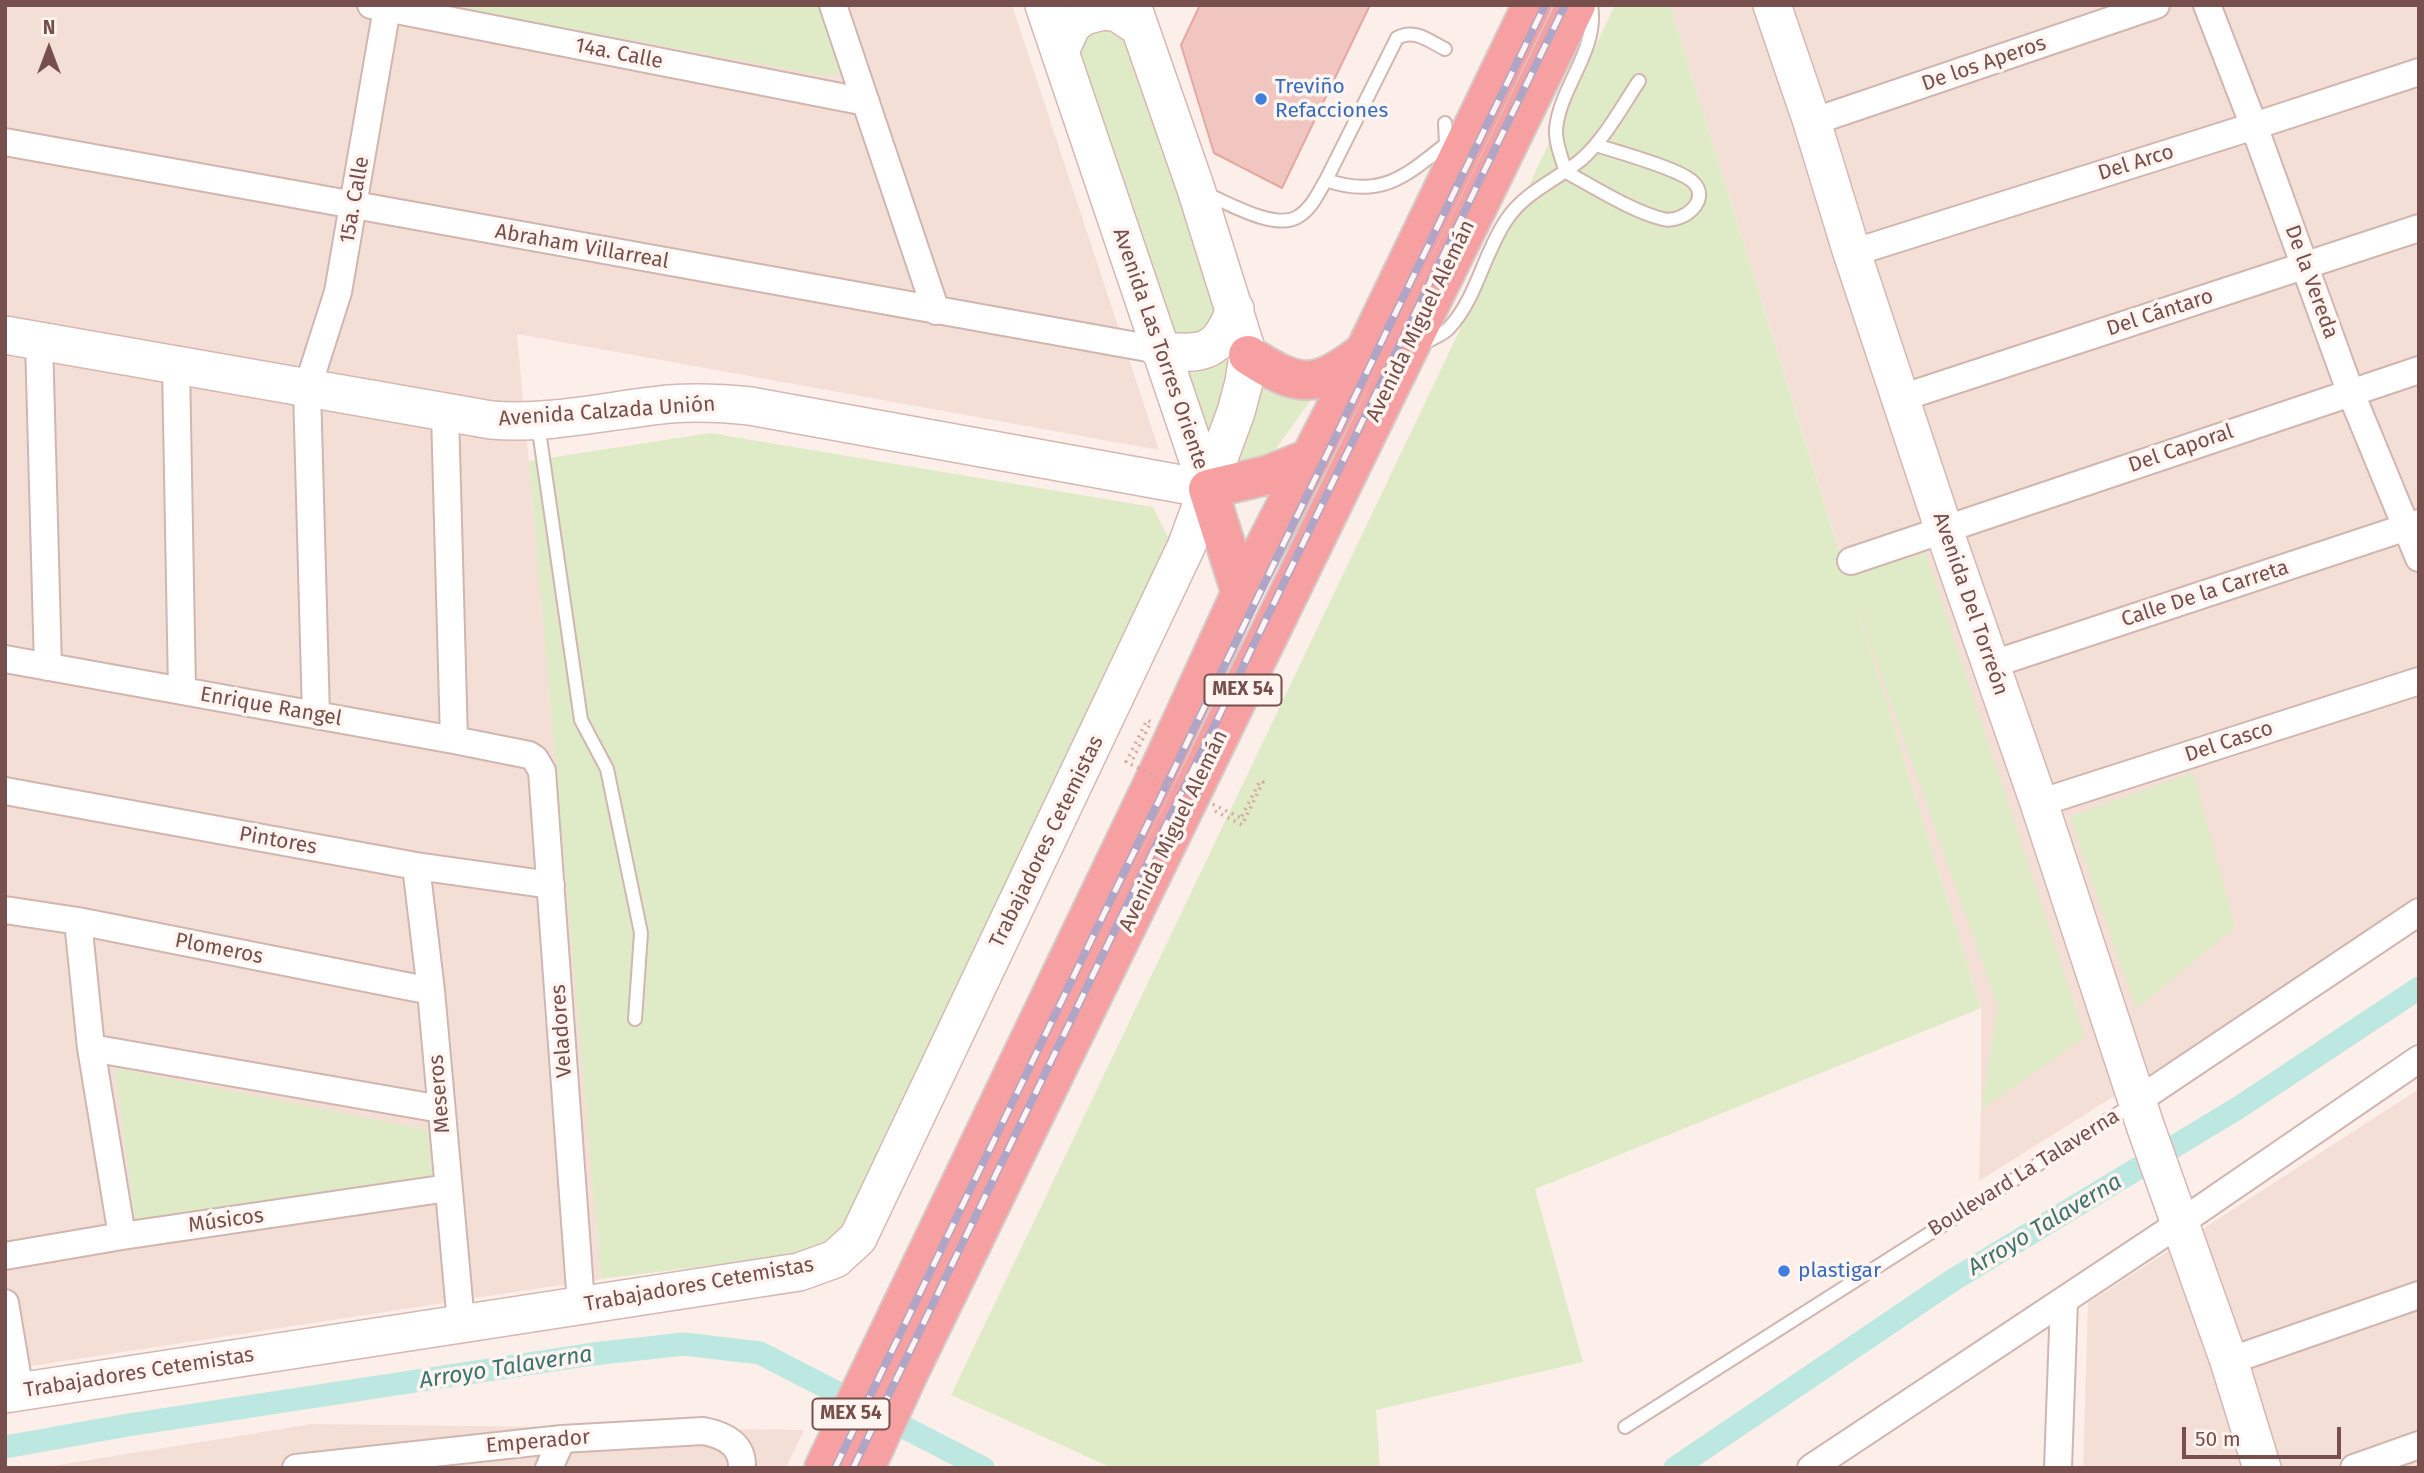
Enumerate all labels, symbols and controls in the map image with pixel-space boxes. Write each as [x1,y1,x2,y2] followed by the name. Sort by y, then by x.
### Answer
[14,14,84,84] north arrow
[43,16,55,39] text: N
[1919,31,2049,97] street label: De los Aperos
[573,33,665,75] street label: 14a. Calle
[1275,74,1388,124] place label: Treviño Refacciones
[1253,91,1269,107] marker: Treviño Refacciones
[2095,140,2177,186] street label: Del Arco
[335,154,375,246] street label: 15a. Calle
[1361,216,1481,426] street label: Avenida Miguel Alemán
[493,219,671,275] street label: Abraham Villarreal
[2279,222,2343,342] street label: De la Vereda
[1107,225,1213,473] street label: Avenida Las Torres Oriente
[2104,284,2216,342] street label: Del Cántaro
[498,392,716,432] street label: Avenida Calzada Unión
[2125,419,2237,479] street label: Del Caporal
[1927,509,2013,699] street label: Avenida Del Torreón
[2118,555,2292,633] street label: Calle De la Carreta
[1204,674,1282,706] road number: MEX 54
[198,682,344,732] street label: Enrique Rangel
[2182,716,2276,768] street label: Del Casco
[1114,726,1234,936] street label: Avenida Miguel Alemán
[985,732,1109,952] street label: Trabajadores Cetemistas
[237,822,319,860] street label: Pintores
[173,928,265,970] street label: Plomeros
[546,983,578,1079] street label: Veladores
[424,1054,456,1134] street label: Meseros
[1924,1104,2124,1242] street label: Boulevard La Talaverna
[1963,1168,2127,1282] water label: Arroyo Talaverna
[187,1203,265,1239] street label: Músicos
[582,1252,816,1318] street label: Trabajadores Cetemistas
[1798,1258,1881,1284] place label: plastigar
[1776,1263,1792,1279] marker: plastigar
[418,1341,594,1395] water label: Arroyo Talaverna
[22,1342,256,1404] street label: Trabajadores Cetemistas
[812,1398,890,1430] road number: MEX 54
[2186,1414,2345,1458] scale bar
[485,1425,591,1459] street label: Emperador
[2195,1426,2241,1452] text: 50 m

